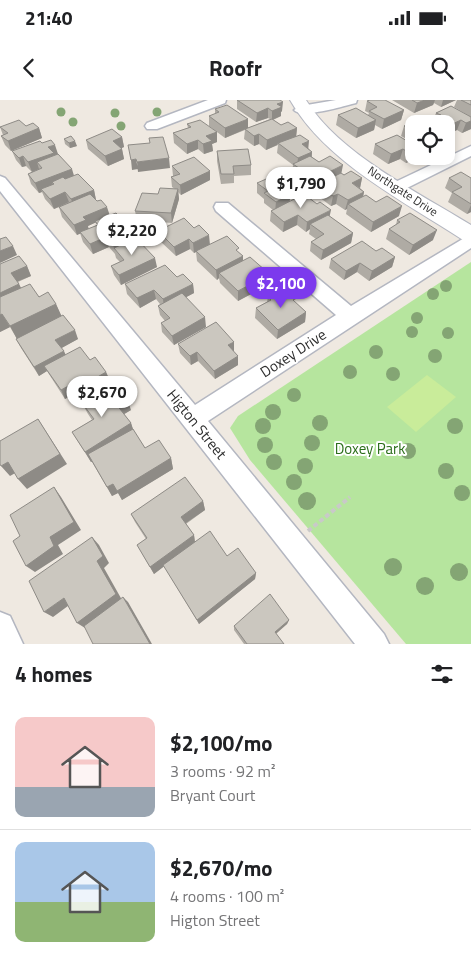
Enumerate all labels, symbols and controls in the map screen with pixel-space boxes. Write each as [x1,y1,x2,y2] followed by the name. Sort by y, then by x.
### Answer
[25,3,72,32] text: 21:40
[209,51,262,85] text: Roofr
[15,54,43,82] icon: back
[428,54,456,82] icon: search
[405,115,455,165] map controls
[405,115,455,165] button: locate
[364,161,442,221] street label: Northgate Drive
[260,166,342,209] pin: $1,790
[276,171,326,195] text: $1,790
[91,214,173,256] pin: $2,220
[107,218,157,242] text: $2,220
[240,266,322,309] pin: $2,100
[256,271,306,295] text: $2,100
[255,323,331,383] street label: Doxey Drive
[61,376,143,418] pin: $2,670
[77,380,127,404] text: $2,670
[162,384,233,465] street label: Higton Street
[335,437,405,460] park label: Doxey Park
[15,658,92,690] text: 4 homes
[428,660,456,688] icon: filters
[170,727,272,759] text: $2,100/mo
[55,737,115,797] icon: home
[170,759,275,783] text: 3 rooms · 92 m²
[170,783,255,807] text: Bryant Court
[170,852,272,884] text: $2,670/mo
[55,862,115,922] icon: home
[170,884,284,908] text: 4 rooms · 100 m²
[170,908,260,932] text: Higton Street

